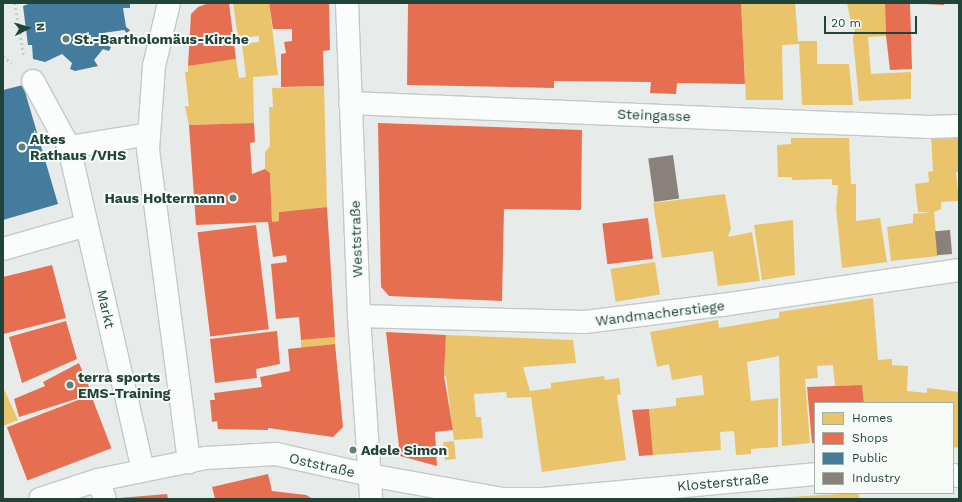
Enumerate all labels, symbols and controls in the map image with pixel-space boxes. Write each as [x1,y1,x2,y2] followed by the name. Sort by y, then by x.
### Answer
[8,8,48,48] north arrow
[826,8,919,34] scale bar
[831,16,861,30] text: 20 m
[34,22,47,32] text: N
[74,31,249,47] place label: St.-Bartholomäus-Kirche
[61,34,71,44] marker: St.-Bartholomäus-Kirche
[617,105,691,125] street label: Steingasse
[30,131,126,164] place label: Altes Rathaus /VHS
[17,142,27,152] marker: Altes Rathaus /VHS
[104,190,225,206] place label: Haus Holtermann
[228,193,238,203] marker: Haus Holtermann
[346,200,366,278] street label: Weststraße
[93,288,119,330] street label: Markt
[594,297,726,329] street label: Wandmacherstiege
[78,369,170,402] place label: terra sports EMS-Training
[65,380,75,390] marker: terra sports EMS-Training
[814,402,954,494] legend
[852,411,893,425] text: Homes
[852,431,888,445] text: Shops
[361,442,447,458] place label: Adele Simon
[348,445,358,455] marker: Adele Simon
[287,449,357,481] street label: Oststraße
[852,451,888,465] text: Public
[676,470,770,494] street label: Klosterstraße
[852,471,900,485] text: Industry

